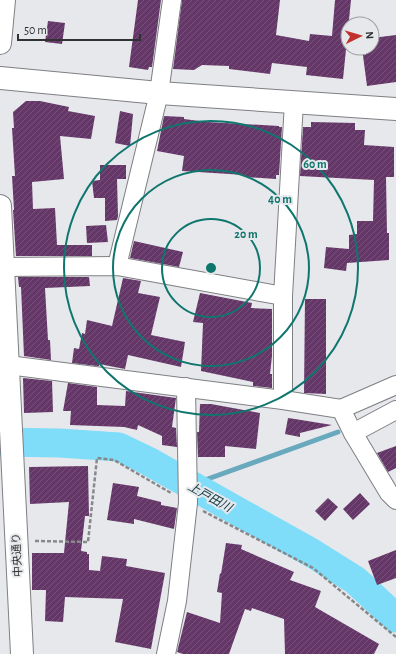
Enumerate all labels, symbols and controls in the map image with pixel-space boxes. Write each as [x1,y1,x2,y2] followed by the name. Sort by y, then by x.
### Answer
[18,16,140,42] scale bar
[340,16,380,56] north arrow
[24,24,47,36] text: 50 m
[364,31,375,39] text: N
[303,158,327,170] text: 60 m
[268,193,292,205] text: 40 m
[234,228,258,240] text: 20 m
[204,261,218,275] centre of rings
[186,480,236,515] water label: 上戸田川
[9,533,24,577] street label: 中央通り

